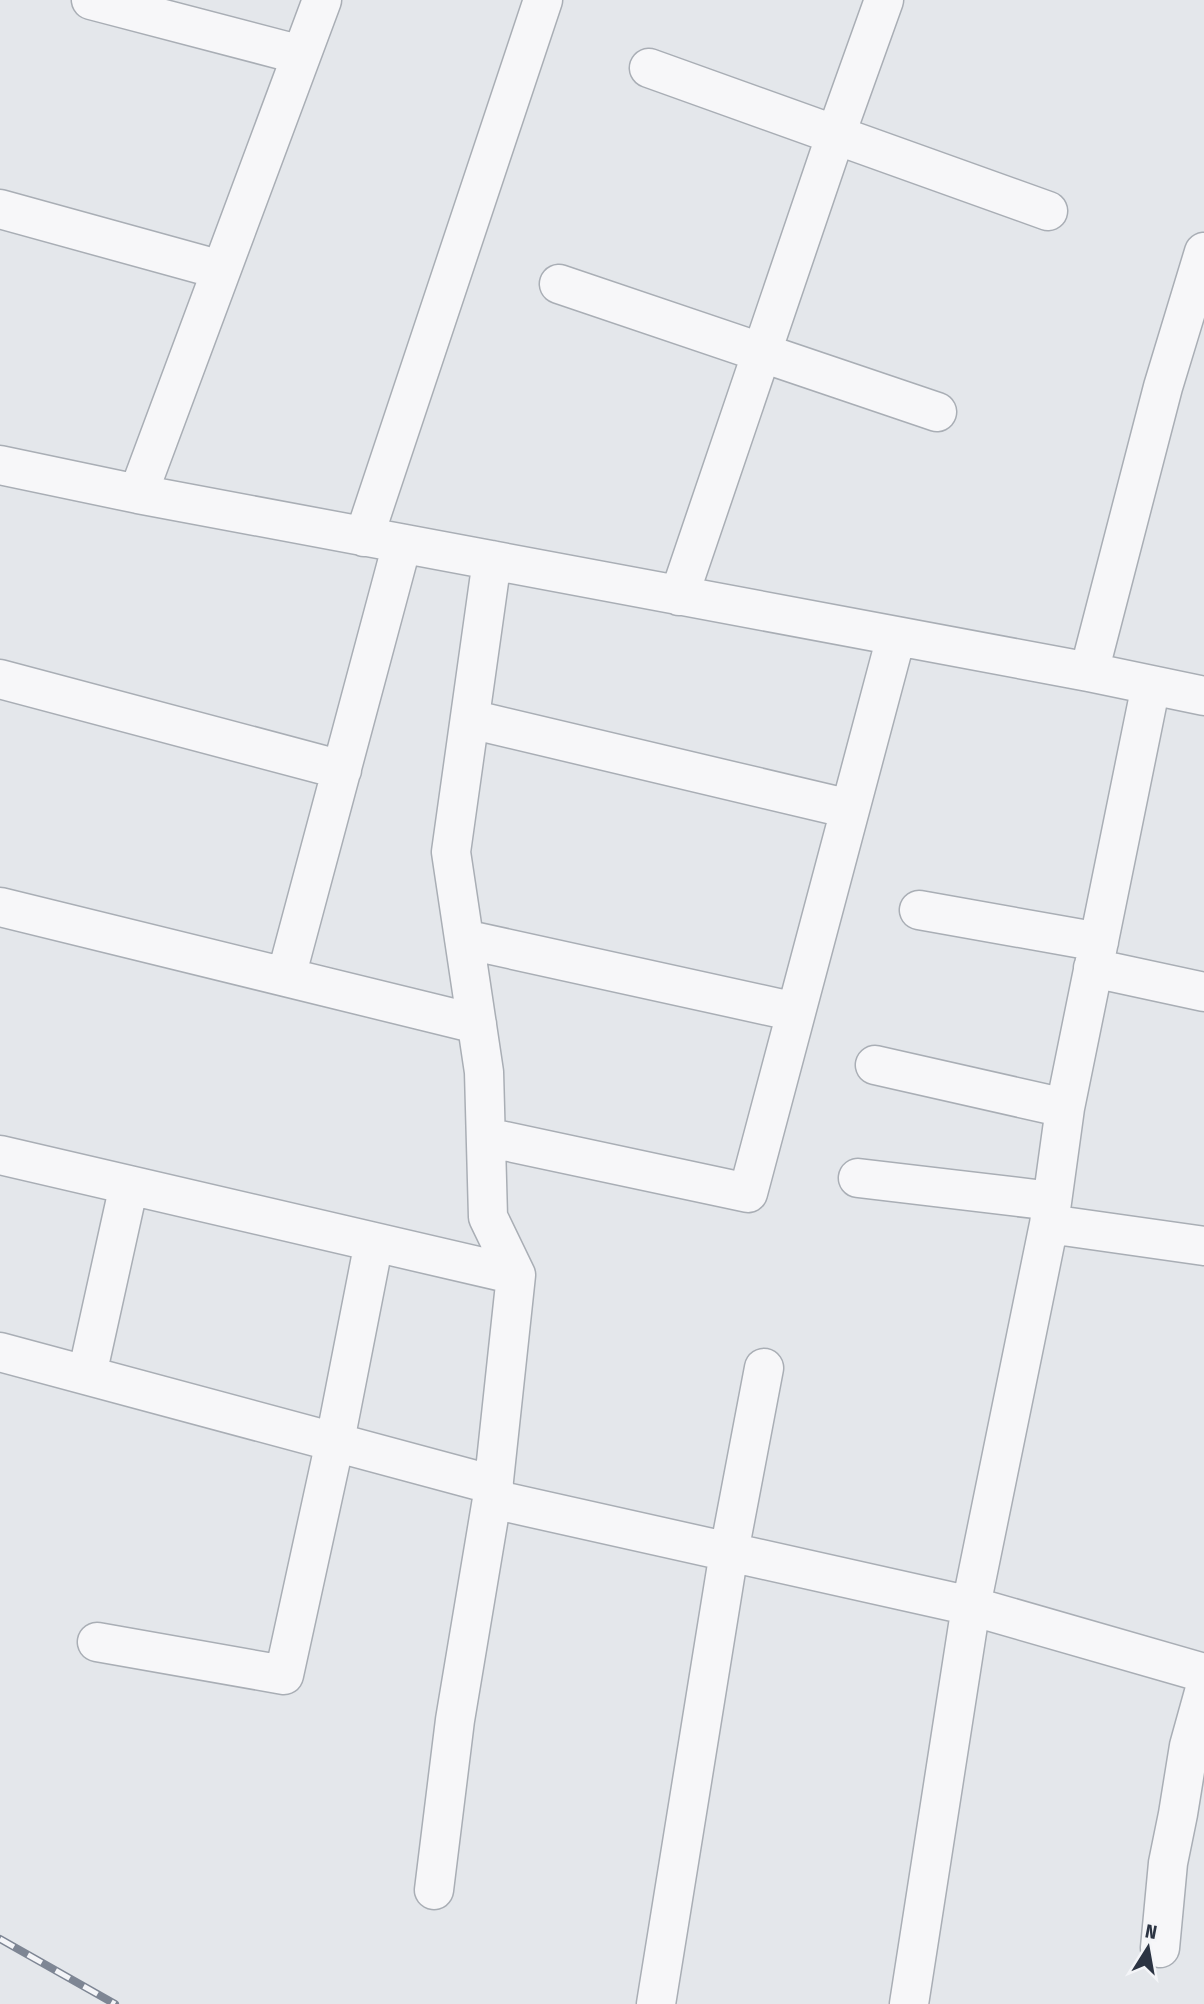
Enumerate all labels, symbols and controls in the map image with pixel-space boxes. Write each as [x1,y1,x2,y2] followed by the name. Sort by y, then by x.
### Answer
[1113,1913,1183,1983] north arrow
[1143,1919,1159,1944] text: N

